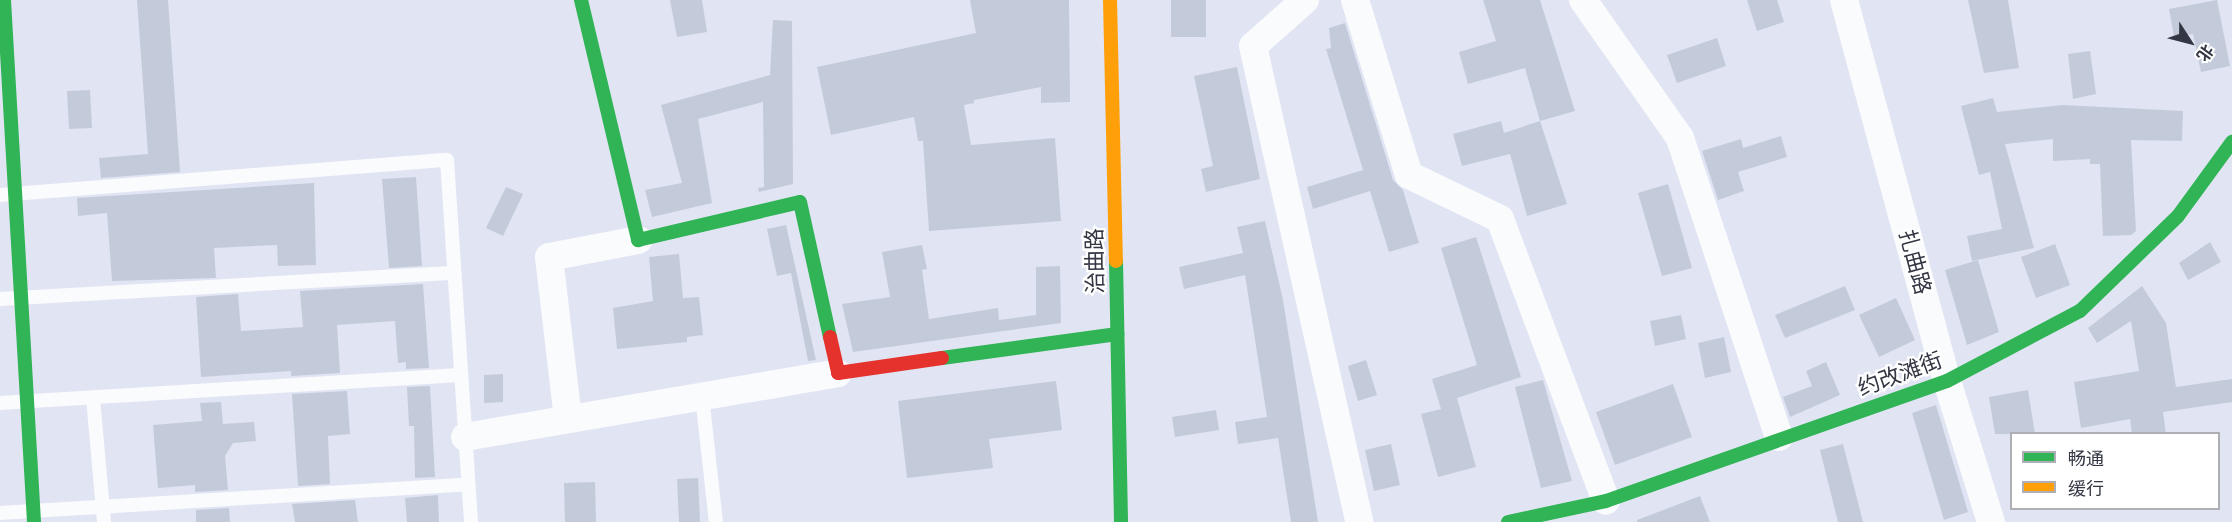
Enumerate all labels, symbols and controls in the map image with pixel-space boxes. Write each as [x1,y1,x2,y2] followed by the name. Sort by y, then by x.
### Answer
[2160,12,2220,72] north arrow
[2193,41,2217,65] text: 北
[1894,227,1936,297] street label: 扎曲路
[1081,228,1109,294] street label: 治曲路
[1854,347,1946,401] street label: 约改滩街
[2010,432,2220,510] legend
[2068,448,2104,470] text: 畅通
[2068,478,2104,500] text: 缓行

